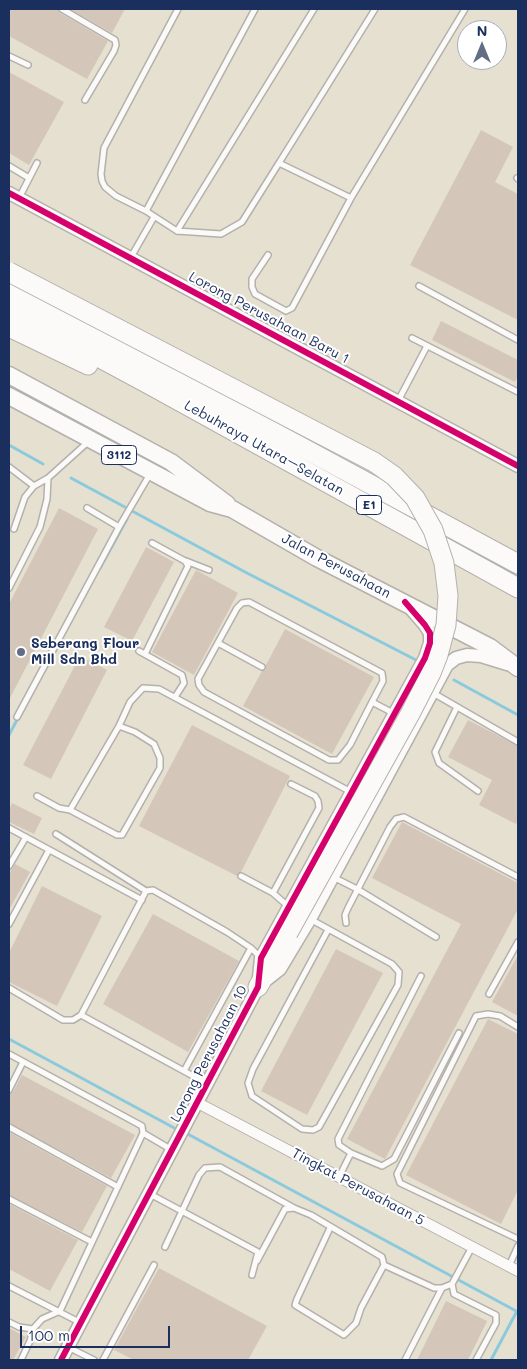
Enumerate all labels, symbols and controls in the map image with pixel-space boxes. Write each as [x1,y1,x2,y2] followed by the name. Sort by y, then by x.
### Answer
[457,20,507,70] north arrow
[477,21,487,40] text: N
[186,269,352,367] street label: Lorong Perusahaan Baru 1
[181,397,347,499] street label: Lebuhraya Utara–Selatan
[102,446,136,464] road number: 3112
[356,496,382,514] road number: E1
[278,530,394,602] street label: Jalan Perusahaan
[31,636,139,669] place label: Seberang Flour Mill Sdn Bhd
[15,646,27,658] marker: Seberang Flour Mill Sdn Bhd
[167,983,251,1125] street label: Lorong Perusahaan 10
[289,1145,427,1229] street label: Tingkat Perusahaan 5
[22,1316,172,1348] scale bar
[28,1325,70,1345] text: 100 m

